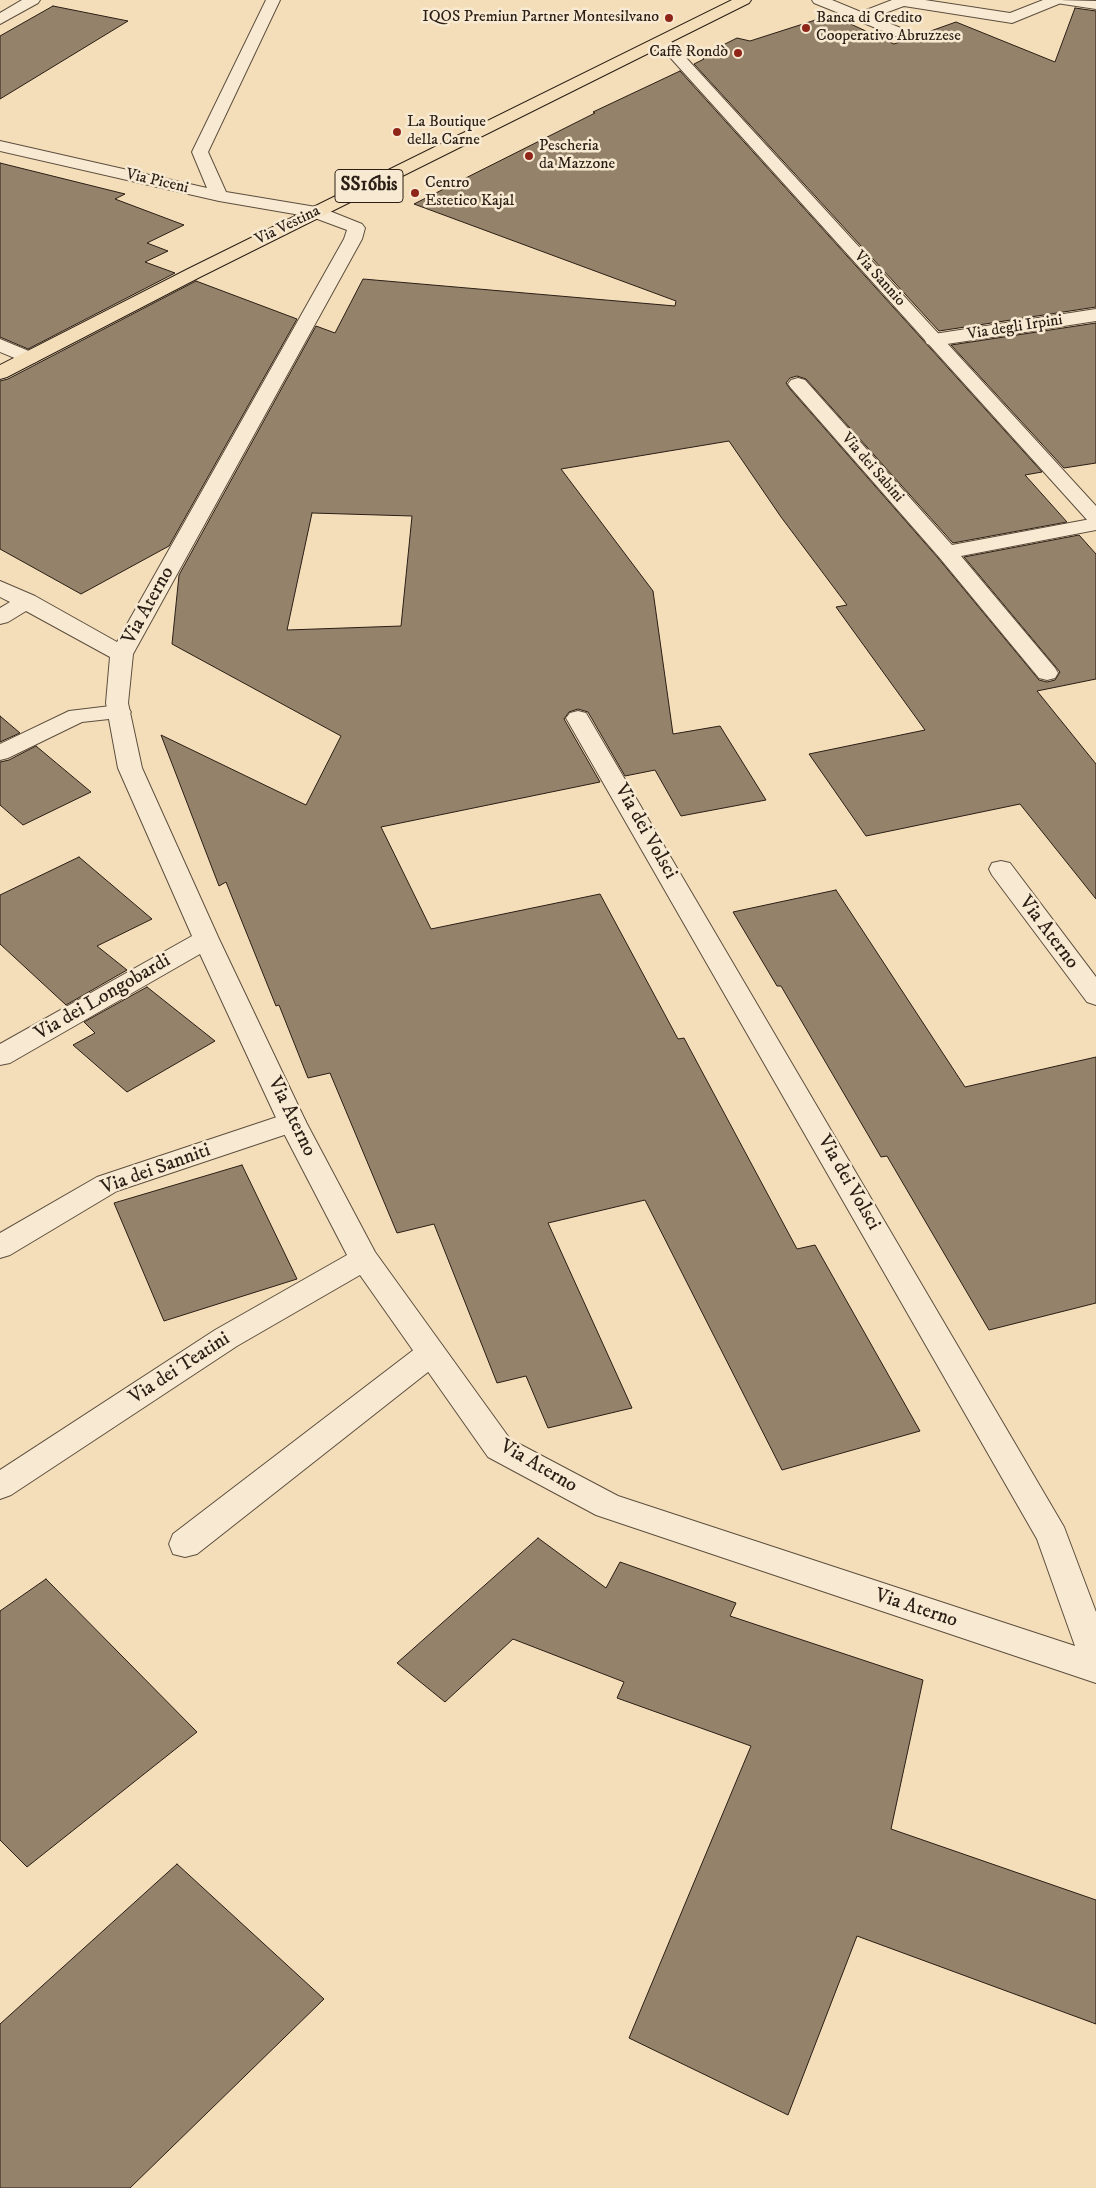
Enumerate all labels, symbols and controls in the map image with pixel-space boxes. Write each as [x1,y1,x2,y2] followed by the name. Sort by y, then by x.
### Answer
[422,8,659,28] place label: IQOS Premiun Partner Montesilvano
[816,9,961,47] place label: Banca di Credito Cooperativo Abruzzese
[663,12,675,24] marker: IQOS Premiun Partner Montesilvano
[800,22,812,34] marker: Banca di Credito Cooperativo Abruzzese
[649,43,728,63] place label: Caffè Rondò
[732,47,744,59] marker: Caffè Rondò
[407,113,486,151] place label: La Boutique della Carne
[391,126,403,138] marker: La Boutique della Carne
[539,137,615,175] place label: Pescheria da Mazzone
[523,150,535,162] marker: Pescheria da Mazzone
[124,165,190,199] street label: Via Piceni
[335,170,403,202] road number: SS16bis
[425,174,514,212] place label: Centro Estetico Kajal
[409,187,421,199] marker: Centro Estetico Kajal
[252,202,324,250] street label: Via Vestina
[849,247,909,311] street label: Via Sannio
[966,311,1064,345] street label: Via degli Irpini
[837,429,907,507] street label: Via dei Sabini
[118,563,180,649] street label: Via Aterno
[608,780,682,884] street label: Via dei Volsci
[1013,892,1083,974] street label: Via Aterno
[31,949,175,1047] street label: Via dei Longobardi
[261,1073,321,1161] street label: Via Aterno
[811,1131,885,1235] street label: Via dei Volsci
[98,1139,214,1201] street label: Via dei Sanniti
[125,1328,235,1410] street label: Via dei Teatini
[495,1435,581,1499] street label: Via Aterno
[872,1584,960,1634] street label: Via Aterno

